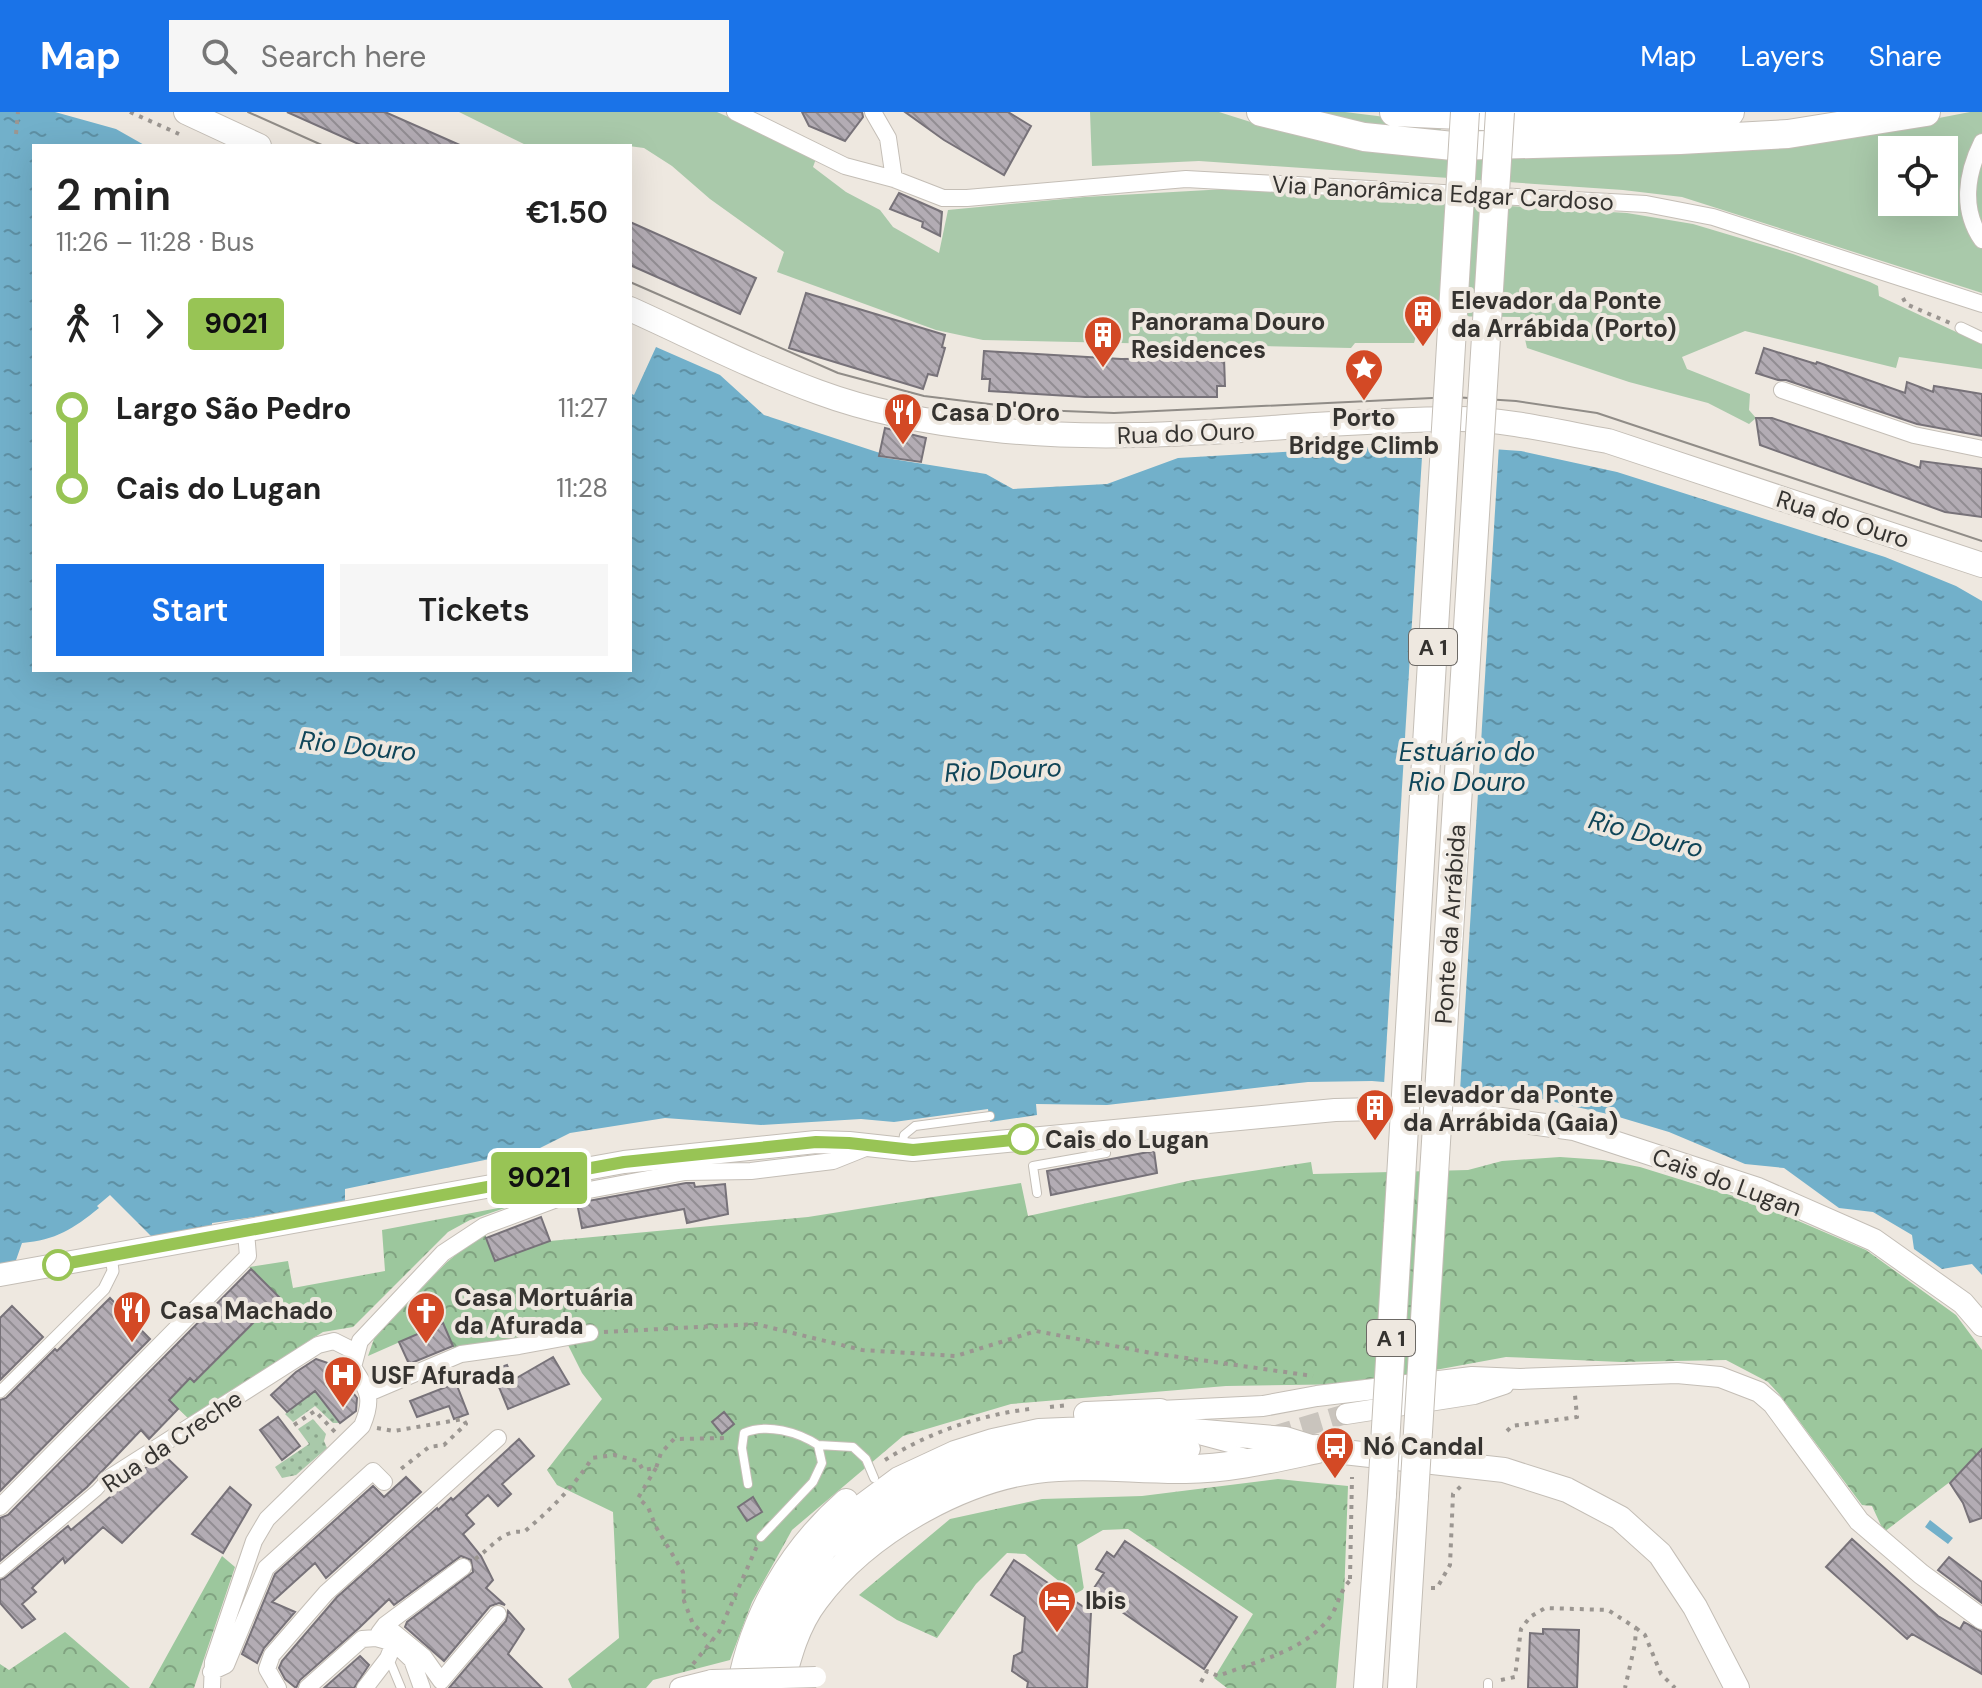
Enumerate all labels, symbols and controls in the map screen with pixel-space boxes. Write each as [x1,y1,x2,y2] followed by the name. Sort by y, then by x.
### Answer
[169,20,729,92] search box
[40,31,121,81] text: Map
[197,34,241,78] icon: search
[261,37,426,76] text: Search here
[1640,38,1697,75] text: Map
[1741,38,1825,75] text: Layers
[1869,38,1942,75] text: Share
[1878,136,1958,216] map controls
[1878,136,1958,216] button: locate
[56,166,171,224] text: 2 min
[1271,169,1615,217] street label: Via Panorâmica Edgar Cardoso
[526,193,608,232] text: €1.50
[56,225,254,259] text: 11:26 – 11:28 · Bus
[1451,285,1677,344] place label: Elevador da Ponte da Arrábida (Porto)
[1402,293,1444,348] building icon: Elevador da Ponte da Arrábida (Porto)
[56,302,100,346] icon: walk
[132,302,176,346] icon: forward
[204,305,268,342] text: 9021
[1131,306,1325,365] place label: Panorama Douro Residences
[112,307,120,341] text: 1
[1082,314,1124,369] building icon: Panorama Douro Residences
[1343,347,1385,402] place icon: Porto Bridge Climb
[116,389,352,428] text: Largo São Pedro
[558,391,608,425] text: 11:27
[882,391,924,446] restaurant icon: Casa D'Oro
[931,397,1060,428] place label: Casa D'Oro
[1289,402,1439,461] place label: Porto Bridge Climb
[1116,415,1256,451] street label: Rua do Ouro
[116,469,321,508] text: Cais do Lugan
[556,471,608,505] text: 11:28
[1773,483,1913,555] street label: Rua do Ouro
[56,564,324,656] button: Start
[340,564,608,656] button: Tickets
[1409,629,1457,665] road number: A 1
[298,723,418,769] water label: Rio Douro
[1399,735,1535,799] water label: Estuário do Rio Douro
[943,750,1063,790] water label: Rio Douro
[1585,802,1707,866] water label: Rio Douro
[1428,823,1472,1025] street label: Ponte da Arrábida
[1403,1079,1618,1138] place label: Elevador da Ponte da Arrábida (Gaia)
[1354,1087,1396,1142] building icon: Elevador da Ponte da Arrábida (Gaia)
[1008,1124,1038,1154] marker: Cais do Lugan
[1045,1124,1209,1155] place label: Cais do Lugan
[1648,1141,1806,1223] street label: Cais do Lugan
[483,1152,595,1204] line badge: 9021
[507,1159,571,1196] text: 9021
[43,1250,73,1280] unlabelled marker
[454,1282,634,1341] place label: Casa Mortuária da Afurada
[111,1289,153,1344] restaurant icon: Casa Machado
[405,1290,447,1345] church icon: Casa Mortuária da Afurada
[160,1295,333,1326] place label: Casa Machado
[1367,1320,1415,1356] road number: A 1
[322,1354,364,1409] hospital icon: USF Afurada
[371,1360,515,1391] place label: USF Afurada
[96,1383,248,1499] street label: Rua da Creche
[1314,1425,1356,1480] bus stop icon: Nó Candal
[1363,1431,1484,1462] place label: Nó Candal
[1036,1579,1078,1634] hotel icon: Ibis
[1085,1585,1127,1616] place label: Ibis

